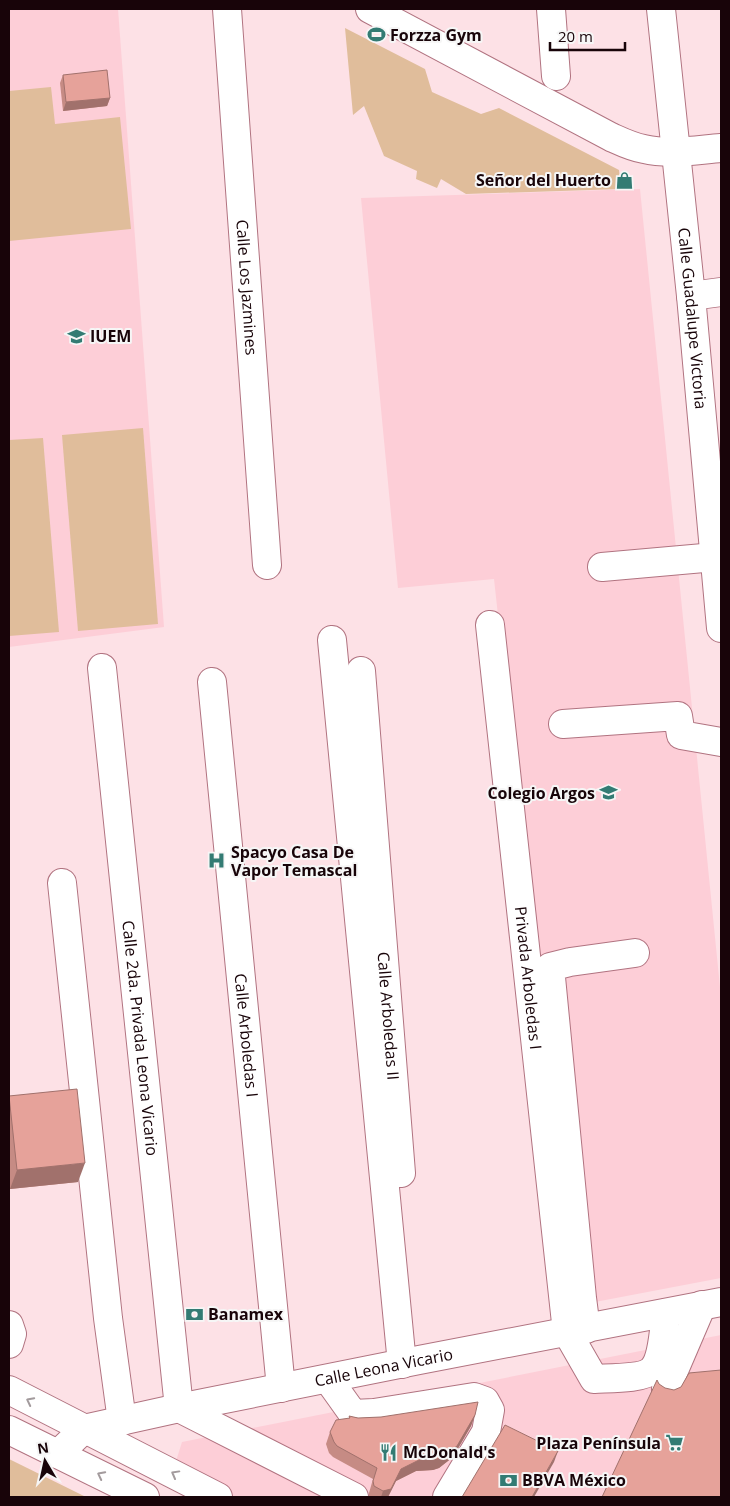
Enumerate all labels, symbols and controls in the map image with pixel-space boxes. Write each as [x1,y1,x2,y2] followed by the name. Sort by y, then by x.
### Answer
[550,20,625,52] scale bar
[390,24,482,46] place label: Forzza Gym
[366,25,386,45] sports icon: Forzza Gym
[558,26,593,46] text: 20 m
[476,169,611,191] place label: Señor del Huerto
[615,170,635,190] shop icon: Señor del Huerto
[231,219,263,356] street label: Calle Los Jazmines
[673,227,712,410] street label: Calle Guadalupe Victoria
[90,325,131,347] place label: IUEM
[66,326,86,346] school or university icon: IUEM
[487,782,595,804] place label: Colegio Argos
[599,783,619,803] school or university icon: Colegio Argos
[231,841,357,881] place label: Spacyo Casa De Vapor Temascal
[207,851,227,871] hospital icon: Spacyo Casa De Vapor Temascal
[510,905,547,1051] street label: Privada Arboledas I
[117,919,164,1157] street label: Calle 2da. Privada Leona Vicario
[372,951,405,1081] street label: Calle Arboledas II
[230,972,264,1098] street label: Calle Arboledas I
[208,1303,284,1325] place label: Banamex
[184,1304,204,1324] bank icon: Banamex
[313,1343,455,1392] street label: Calle Leona Vicario
[26,1397,35,1407] one-way arrow
[536,1432,661,1454] place label: Plaza Península
[665,1433,685,1453] supermarket icon: Plaza Península
[20,1436,70,1486] north arrow
[36,1437,50,1458] text: N
[403,1441,496,1463] place label: McDonald's
[379,1442,399,1462] restaurant icon: McDonald's
[522,1469,626,1491] place label: BBVA México
[498,1470,518,1490] bank icon: BBVA México
[97,1471,106,1482] one-way arrow
[171,1471,180,1481] one-way arrow

